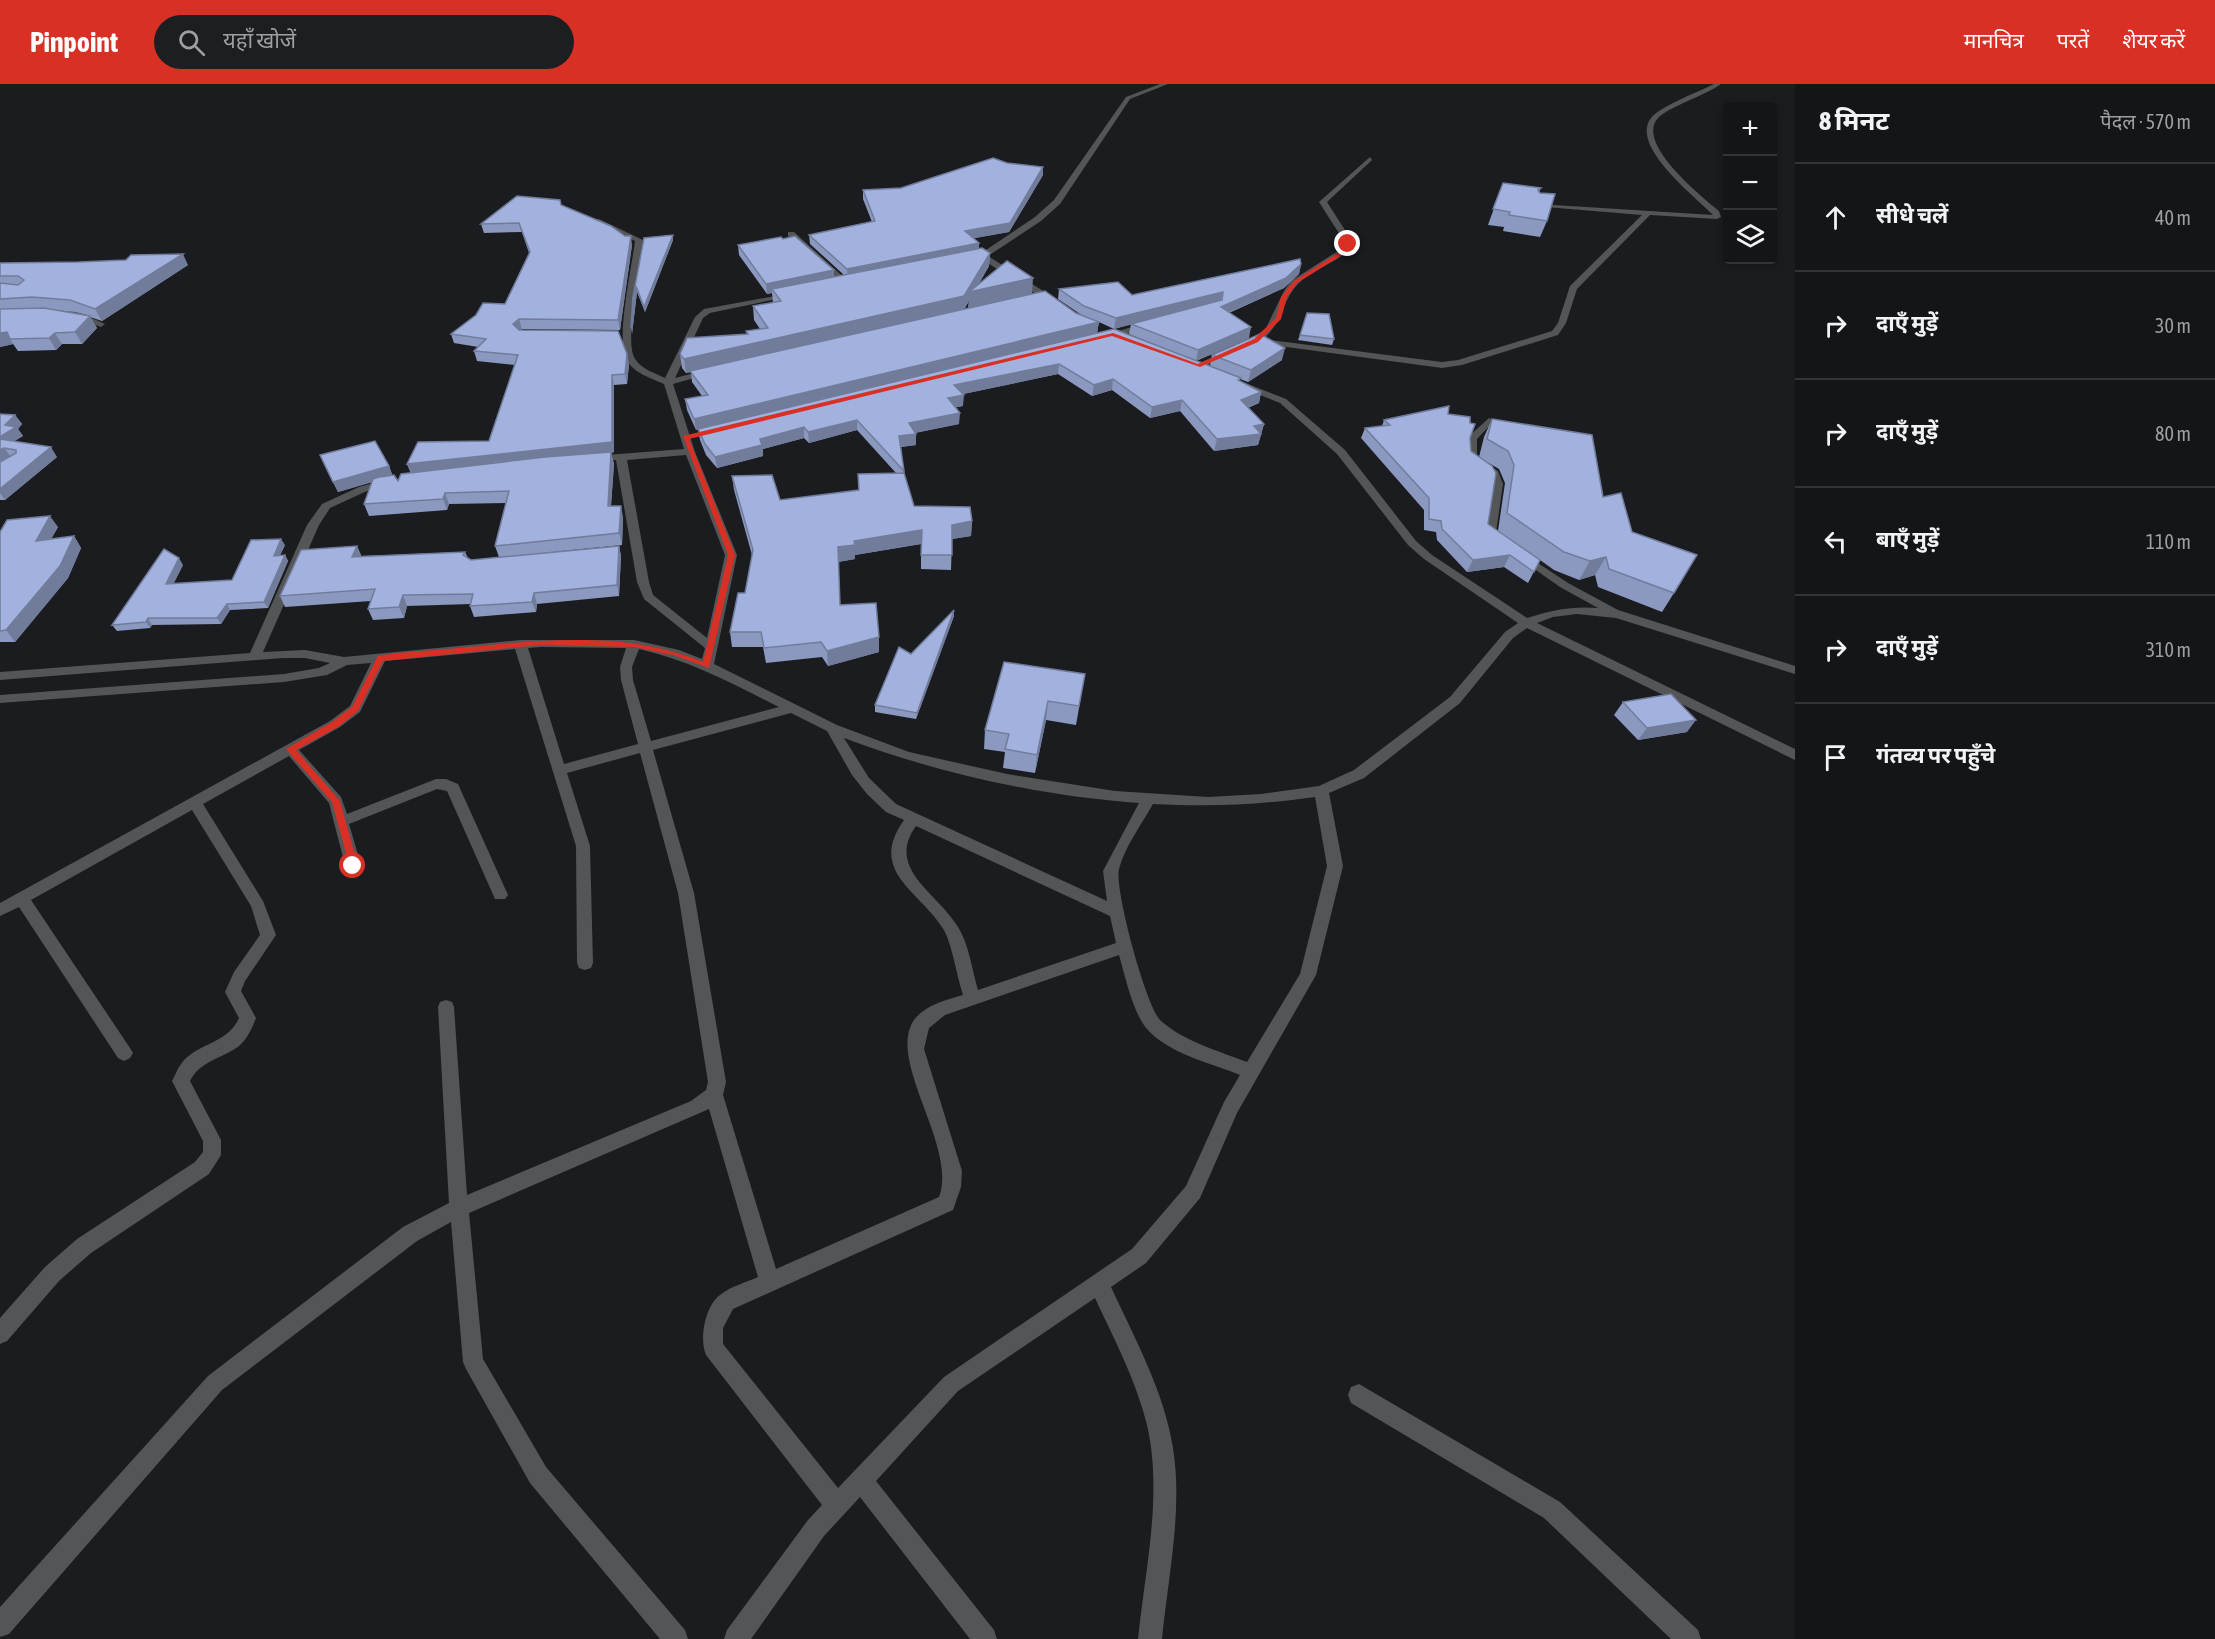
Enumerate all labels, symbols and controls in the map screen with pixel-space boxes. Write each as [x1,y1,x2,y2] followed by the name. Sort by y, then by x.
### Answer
[154,15,574,69] search box
[30,26,118,58] text: Pinpoint
[175,26,208,59] icon: search
[223,27,296,53] text: यहाँ खोजें
[1964,28,2024,52] text: मानचित्र
[2057,28,2089,52] text: परतें
[2122,28,2185,52] text: शेयर करें
[1723,102,1777,264] map controls
[1723,102,1777,156] button: +
[1819,106,1889,136] text: 8 मिनट
[2100,110,2191,133] text: पैदल · 570 m
[1723,156,1777,210] button: −
[1819,201,1852,234] icon: ahead
[1876,202,1948,228] text: सीधे चलें
[2155,206,2191,229] text: 40 m
[1723,210,1777,264] button: layers
[1334,230,1360,256] route end
[1819,309,1852,342] icon: right
[1876,310,1938,336] text: दाएँ मुड़ें
[2155,314,2191,337] text: 30 m
[1819,417,1852,450] icon: right
[1876,418,1938,444] text: दाएँ मुड़ें
[2155,422,2191,445] text: 80 m
[1819,525,1852,558] icon: left
[1876,526,1939,552] text: बाएँ मुड़ें
[2146,530,2191,553] text: 110 m
[1819,633,1852,666] icon: right
[1876,634,1938,660] text: दाएँ मुड़ें
[2146,638,2191,661] text: 310 m
[1819,741,1852,774] icon: arrive
[1876,742,1995,768] text: गंतव्य पर पहुँचे
[339,852,365,878] route start

